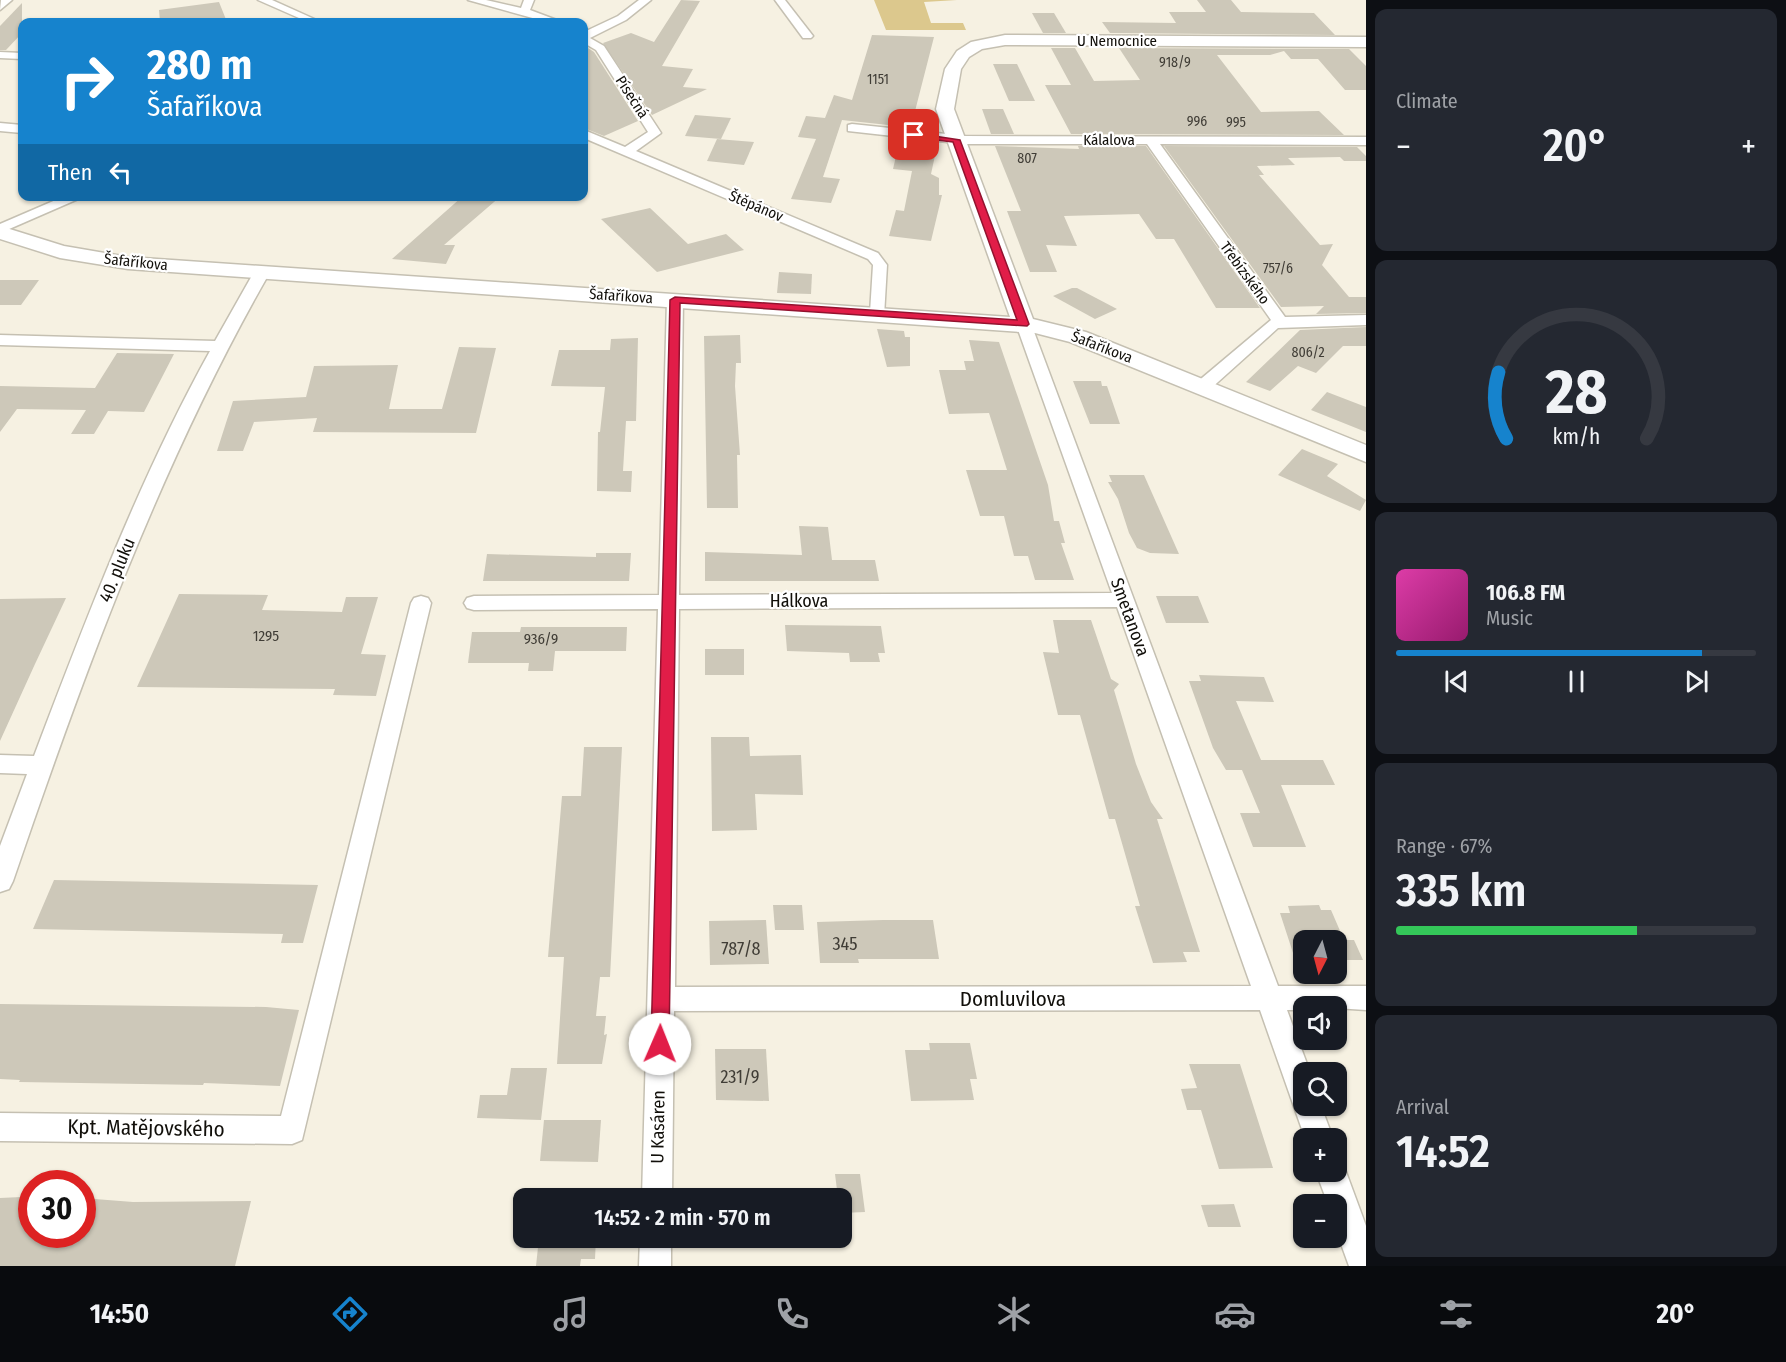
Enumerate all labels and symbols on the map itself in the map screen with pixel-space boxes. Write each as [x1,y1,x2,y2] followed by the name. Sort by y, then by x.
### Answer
[1077,32,1157,50] street label: U Nemocnice
[1159,54,1191,71] house number: 918/9
[867,71,889,88] house number: 1151
[612,72,652,122] street label: Písečná
[888,109,939,160] pin
[1187,113,1207,130] house number: 996
[1226,114,1246,131] house number: 995
[1083,131,1135,149] street label: Kálalova
[1017,150,1037,167] house number: 807
[726,187,786,226] street label: Štěpánov
[1216,238,1274,308] street label: Třebízského
[103,250,169,274] street label: Šafaříkova
[1263,260,1293,277] house number: 757/6
[588,285,654,307] street label: Šafaříkova
[1069,327,1135,367] street label: Šafaříkova
[1291,344,1325,361] house number: 806/2
[94,535,140,605] street label: 40. pluku
[1106,575,1154,659] street label: Smetanova
[770,590,828,612] street label: Hálkova
[253,627,279,645] house number: 1295
[524,630,558,648] house number: 936/9
[1293,930,1347,984] north arrow
[833,933,857,955] house number: 345
[721,938,761,960] house number: 787/8
[960,986,1066,1012] street label: Domluvilova
[628,1012,692,1076] position arrow
[720,1066,760,1088] house number: 231/9
[646,1090,670,1164] street label: U Kasáren
[67,1114,225,1142] street label: Kpt. Matějovského
[18,1170,96,1248] speed limit sign: 30

